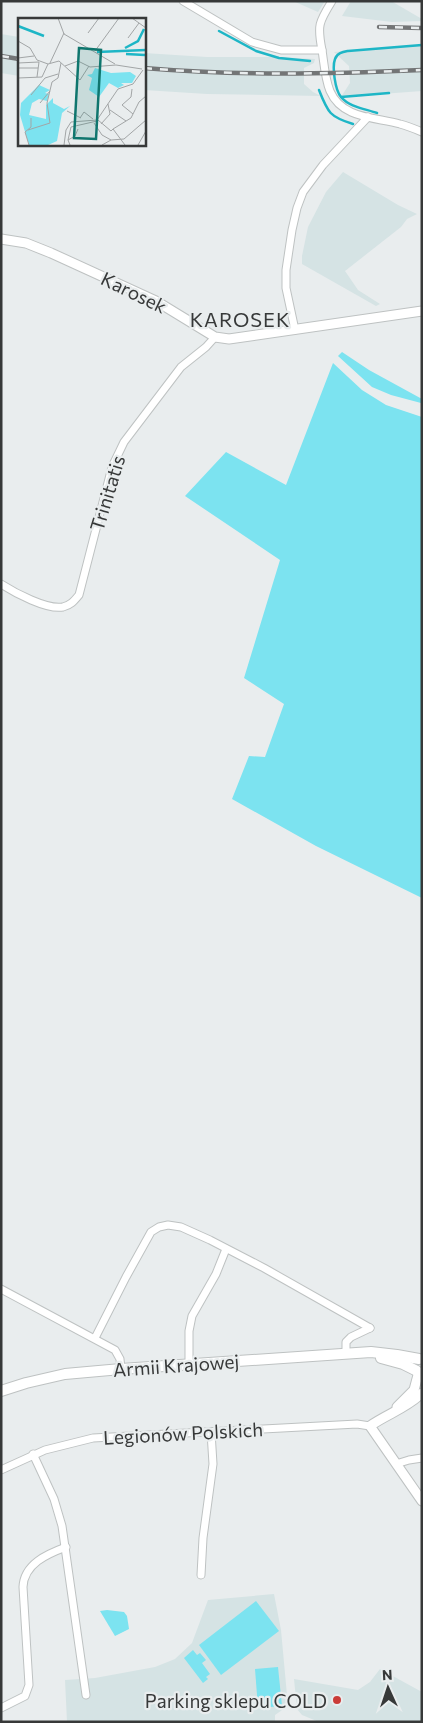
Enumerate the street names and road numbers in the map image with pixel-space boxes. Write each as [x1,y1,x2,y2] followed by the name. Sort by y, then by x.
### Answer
[97,266,171,318] street label: Karosek
[85,452,129,534] street label: Trinitatis
[112,1349,240,1381] street label: Armii Krajowej
[102,1417,264,1449] street label: Legionów Polskich

